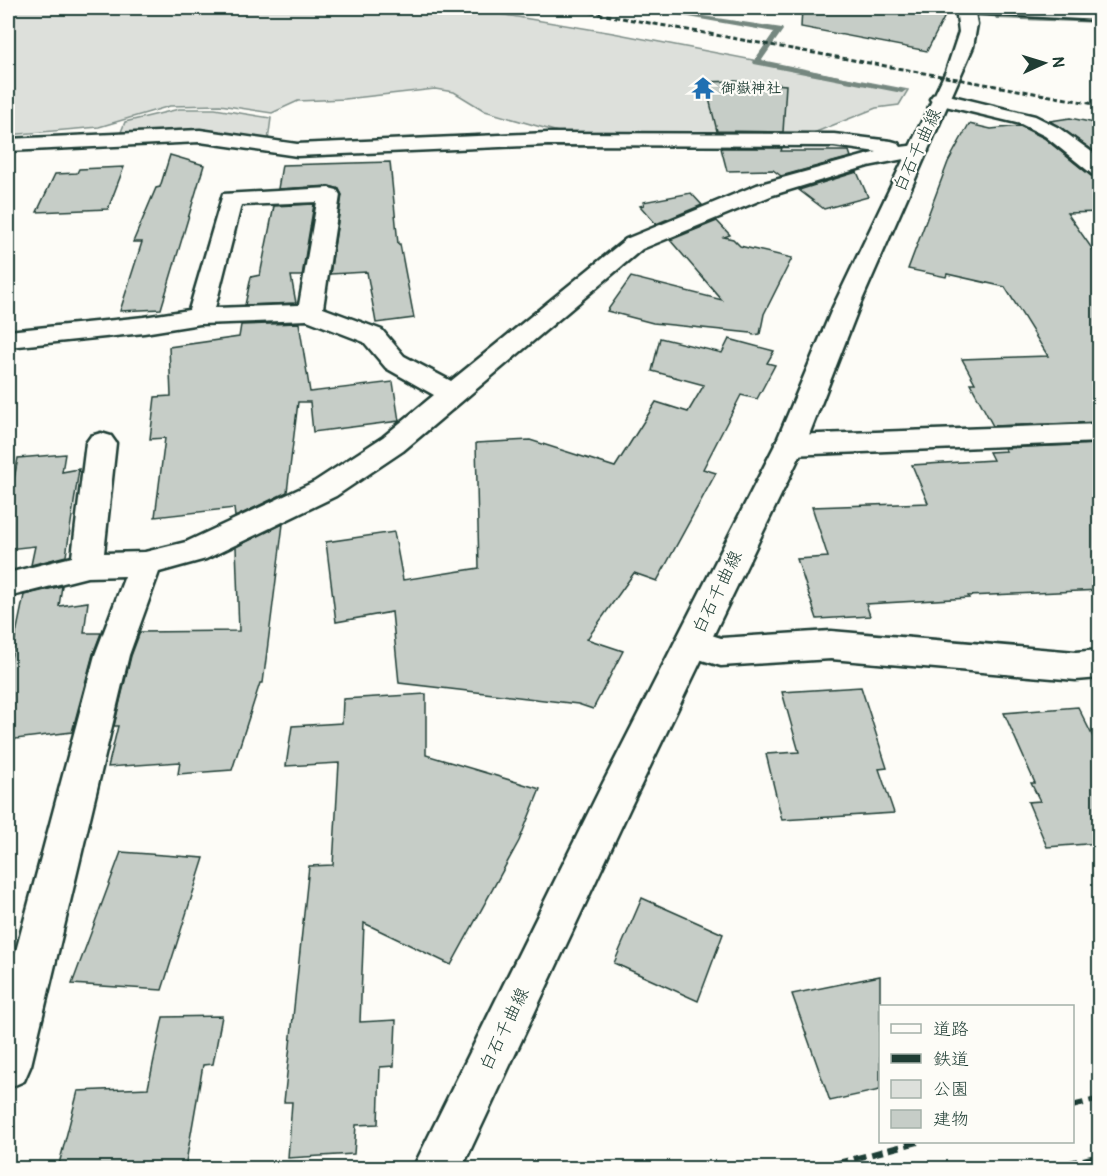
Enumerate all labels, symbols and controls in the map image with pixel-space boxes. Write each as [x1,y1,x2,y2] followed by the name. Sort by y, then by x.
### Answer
[1014,33,1074,93] north arrow
[1048,56,1068,68] text: N
[690,75,716,101] temple icon: 御嶽神社
[721,79,781,98] place label: 御嶽神社
[888,105,947,196] street label: 白石千曲線
[687,547,748,638] street label: 白石千曲線
[474,984,535,1075] street label: 白石千曲線
[879,1005,1074,1143] legend
[933,1018,969,1041] text: 道路
[933,1048,969,1071] text: 鉄道
[933,1078,969,1101] text: 公園
[933,1108,969,1131] text: 建物

